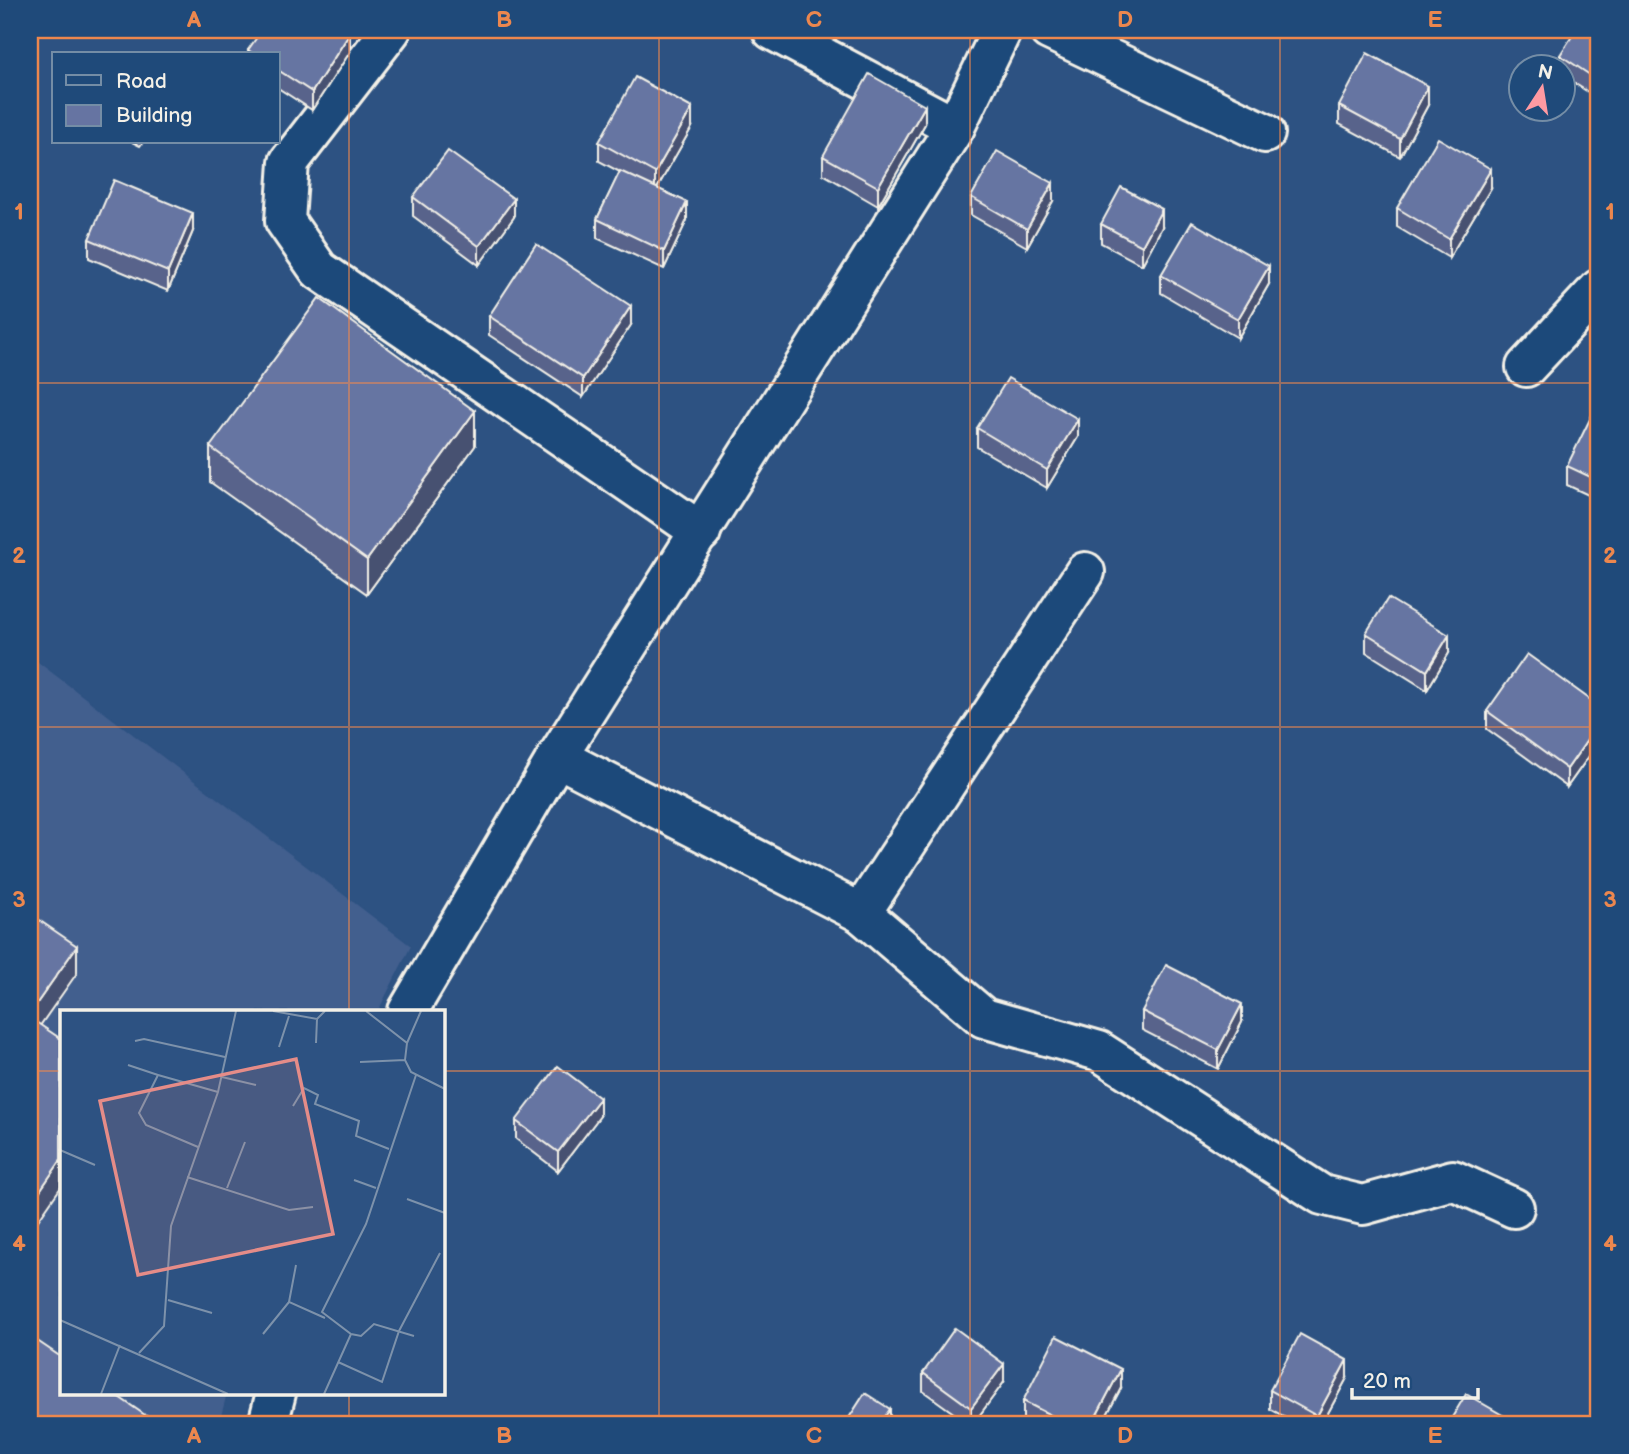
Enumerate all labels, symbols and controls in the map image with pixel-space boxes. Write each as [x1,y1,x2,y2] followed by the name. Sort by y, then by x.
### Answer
[186,6,202,34] text: A
[496,6,512,34] text: B
[806,6,822,34] text: C
[1117,6,1133,34] text: D
[1428,6,1443,34] text: E
[52,52,280,144] legend
[1506,52,1576,122] north arrow
[1536,60,1555,86] text: N
[116,69,167,94] text: Road
[116,103,192,128] text: Building
[14,198,24,226] text: 1
[1605,198,1615,226] text: 1
[12,542,26,570] text: 2
[1603,542,1617,570] text: 2
[12,886,26,914] text: 3
[1603,886,1617,914] text: 3
[60,1010,444,1394] inset map
[12,1230,26,1258] text: 4
[1603,1230,1617,1258] text: 4
[1352,1356,1478,1400] scale bar
[1363,1369,1411,1394] text: 20 m
[186,1422,202,1450] text: A
[496,1422,512,1450] text: B
[806,1422,822,1450] text: C
[1117,1422,1133,1450] text: D
[1428,1422,1443,1450] text: E

